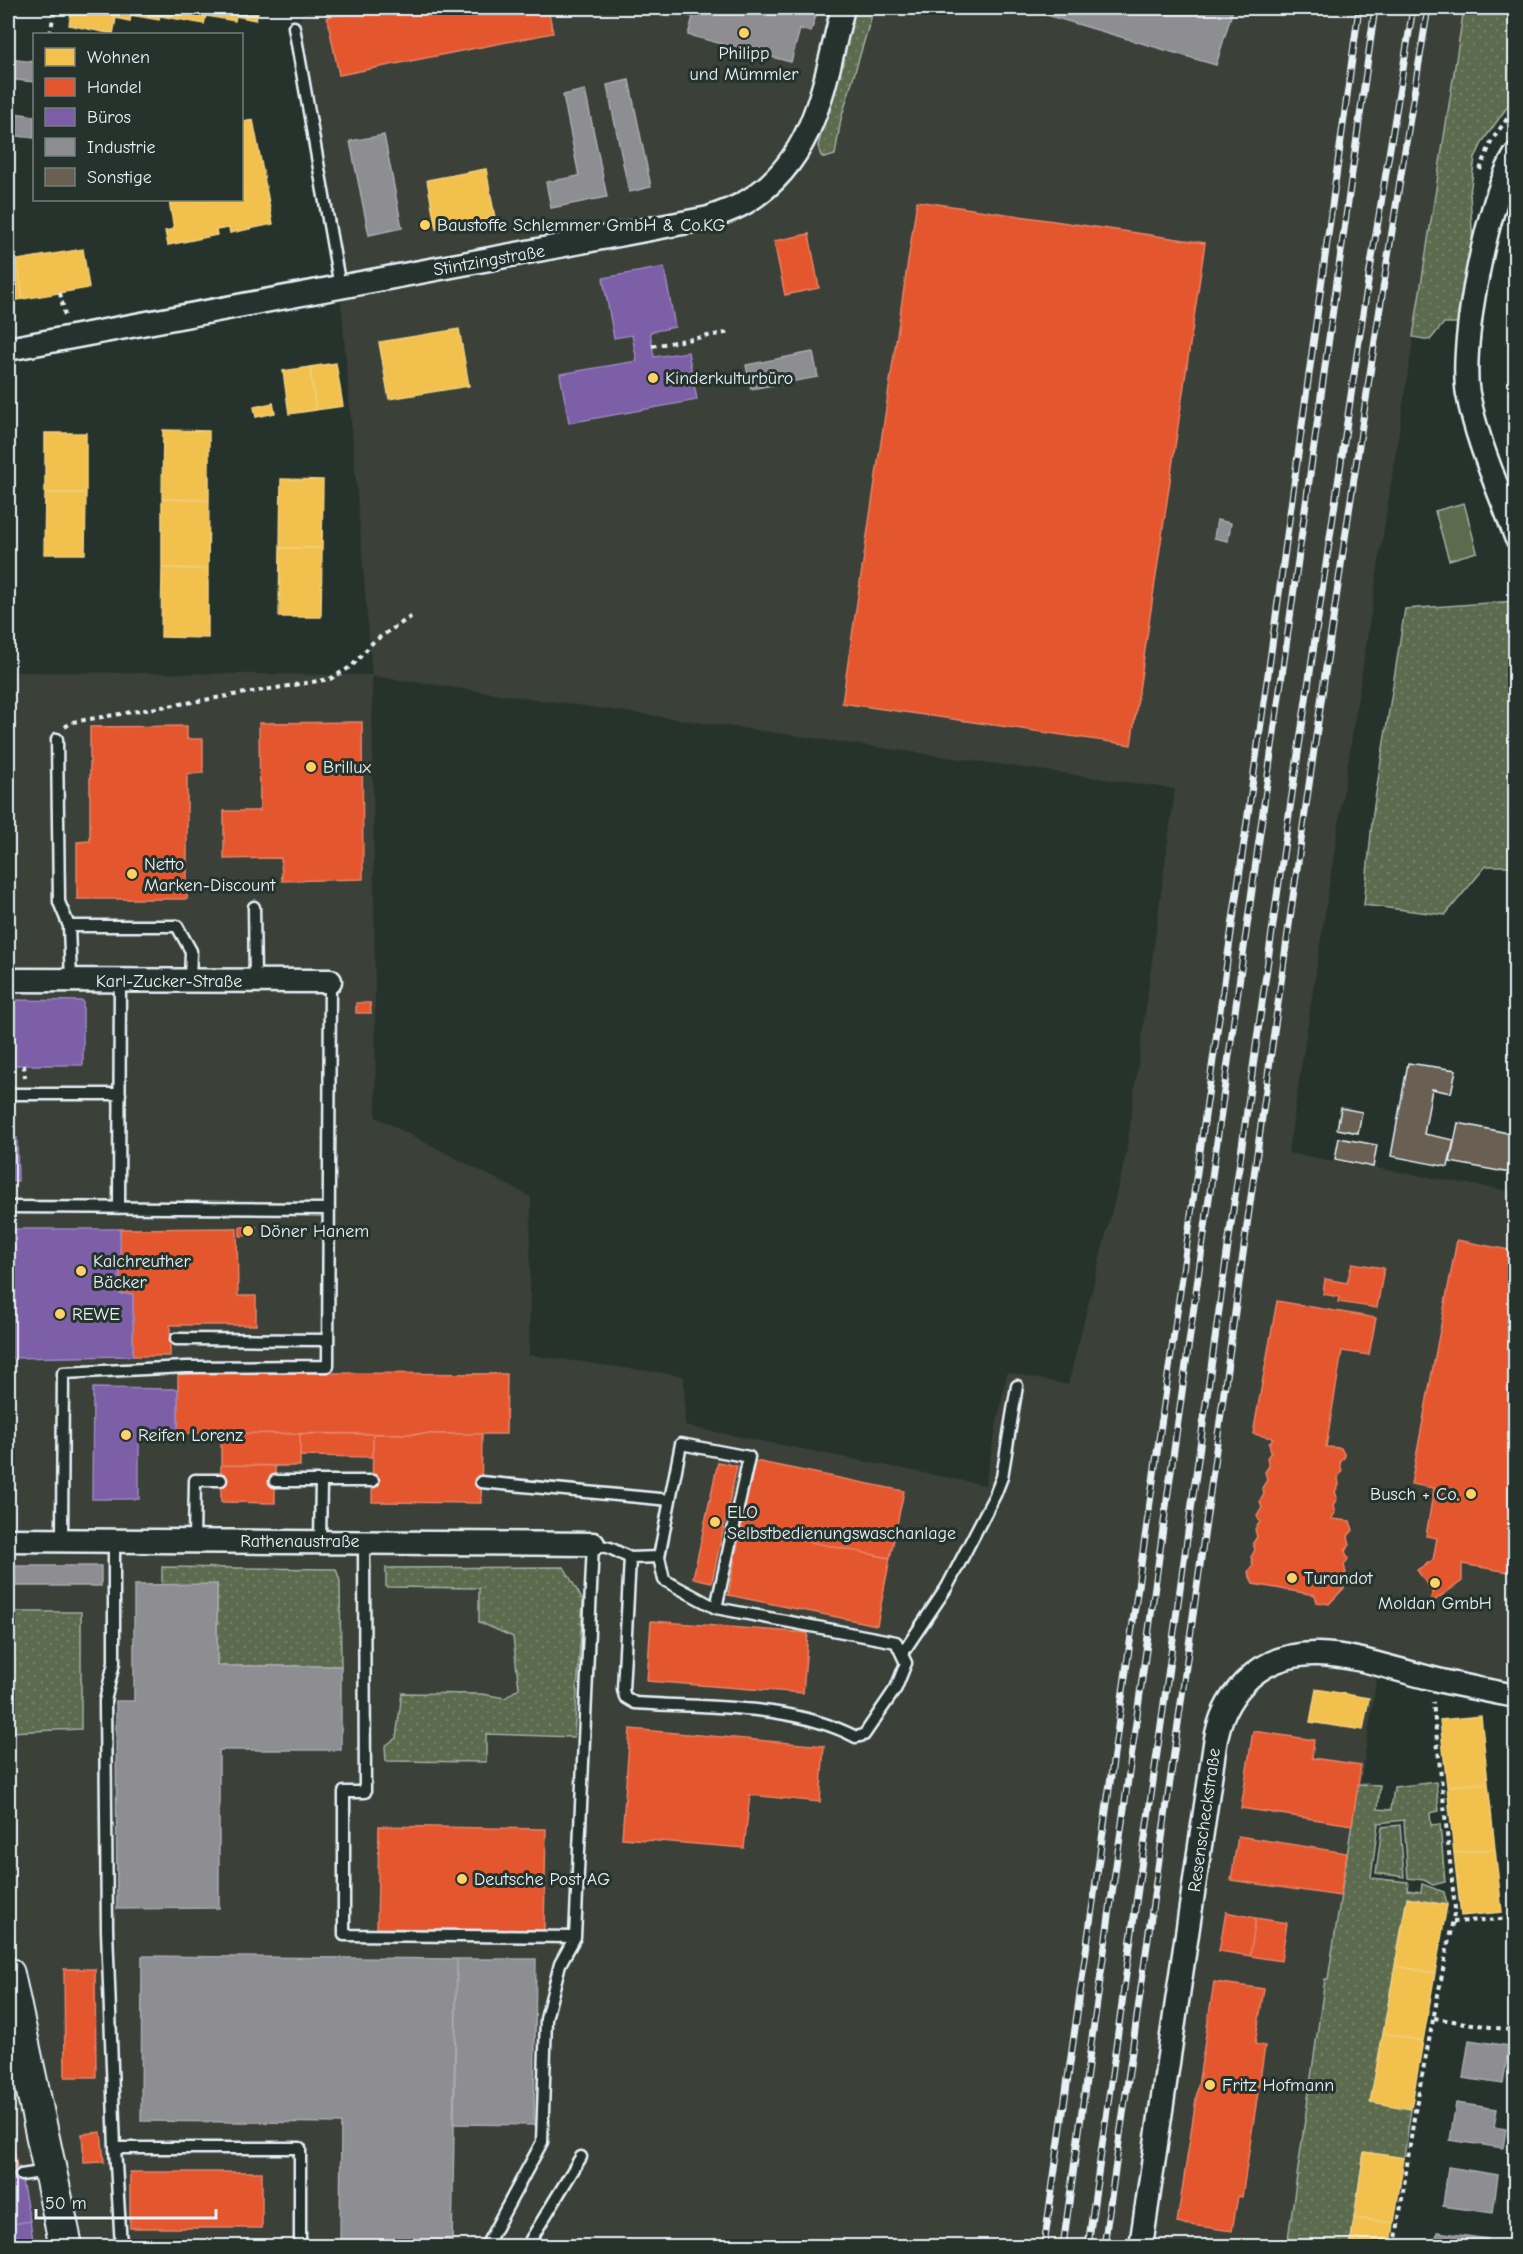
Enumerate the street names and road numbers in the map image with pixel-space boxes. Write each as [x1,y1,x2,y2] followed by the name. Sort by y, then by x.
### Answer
[432,240,546,281] street label: Stintzingstraße
[96,971,242,992] street label: Karl-Zucker-Straße
[240,1531,360,1552] street label: Rathenaustraße
[1184,1747,1225,1893] street label: Resenscheckstraße

